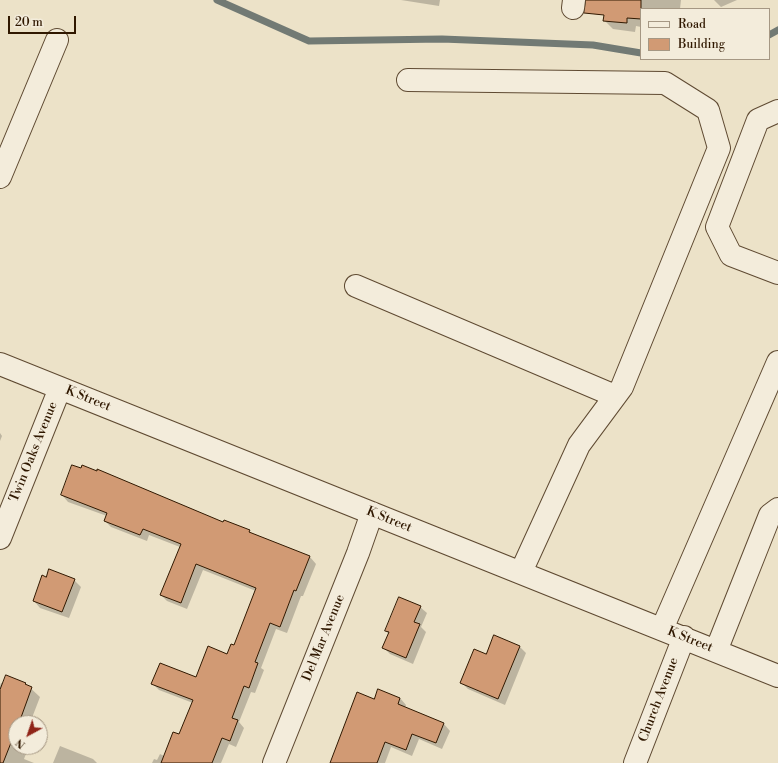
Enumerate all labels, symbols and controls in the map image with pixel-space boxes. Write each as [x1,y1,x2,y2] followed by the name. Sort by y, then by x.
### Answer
[10,8,78,34] scale bar
[640,8,770,60] legend
[15,15,43,30] text: 20 m
[678,17,706,32] text: Road
[678,37,725,52] text: Building
[63,383,113,415] street label: K Street
[7,400,61,504] street label: Twin Oaks Avenue
[364,504,414,536] street label: K Street
[299,592,349,684] street label: Del Mar Avenue
[665,624,715,656] street label: K Street
[636,656,682,744] street label: Church Avenue
[8,715,48,755] north arrow
[13,735,29,752] text: N

